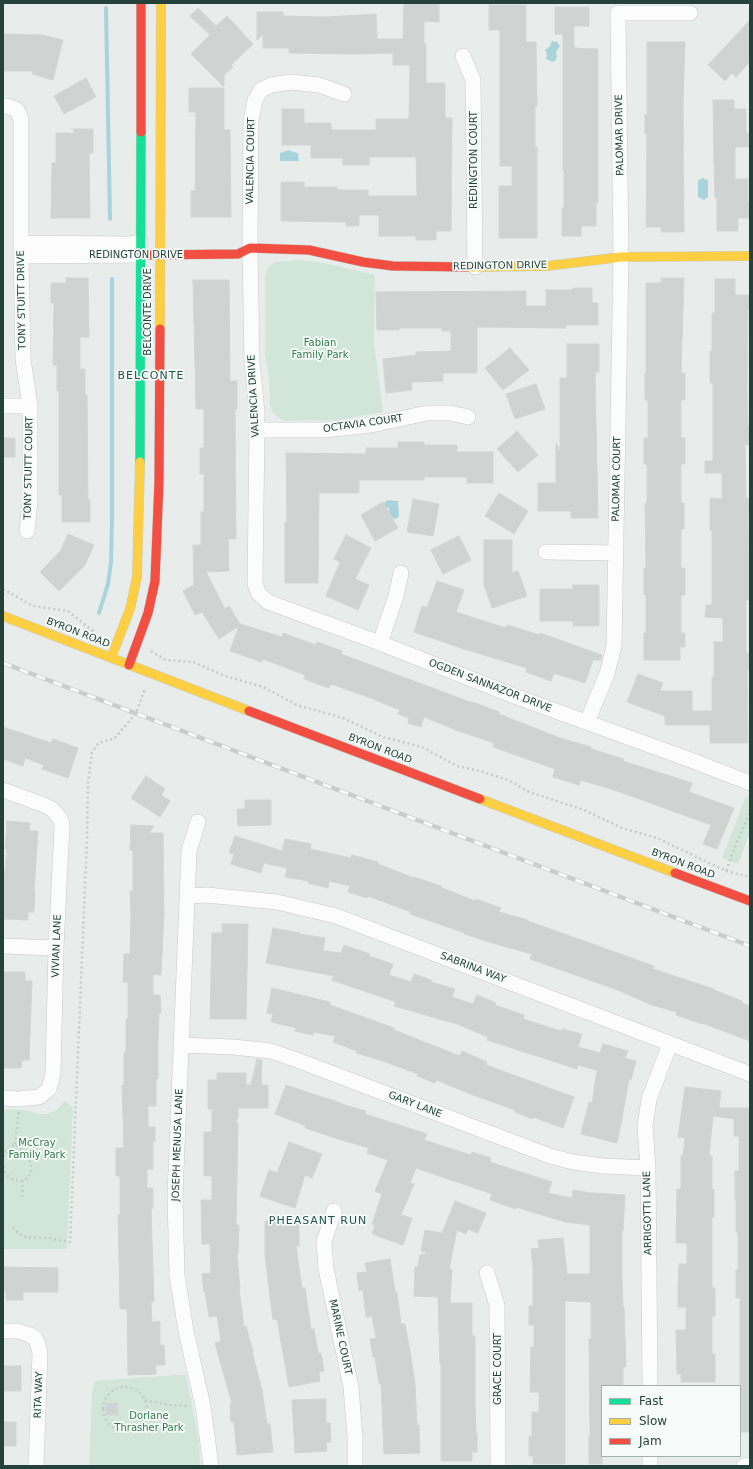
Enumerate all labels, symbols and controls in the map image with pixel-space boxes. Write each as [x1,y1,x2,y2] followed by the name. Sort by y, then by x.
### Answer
[613,94,627,176] street label: PALOMAR DRIVE
[468,111,480,209] street label: REDINGTON COURT
[244,117,258,205] street label: VALENCIA COURT
[89,249,183,261] street label: REDINGTON DRIVE
[15,250,29,350] street label: TONY STUITT DRIVE
[453,259,547,273] street label: REDINGTON DRIVE
[142,268,154,356] street label: BELCONTE DRIVE
[292,337,348,360] park label: Fabian Family Park
[246,354,262,438] street label: VALENCIA DRIVE
[118,369,184,383] district label: BELCONTE
[322,412,404,436] street label: OCTAVIA COURT
[22,416,36,520] street label: TONY STUITT COURT
[610,436,624,522] street label: PALOMAR COURT
[45,615,111,651] street label: BYRON ROAD
[427,657,553,715] street label: OGDEN SANNAZOR DRIVE
[347,731,413,767] street label: BYRON ROAD
[650,846,716,882] street label: BYRON ROAD
[50,914,64,978] street label: VIVIAN LANE
[439,950,507,986] street label: SABRINA WAY
[170,1088,186,1202] street label: JOSEPH MENUSA LANE
[386,1089,444,1121] street label: GARY LANE
[9,1137,65,1160] park label: McCray Family Park
[641,1171,655,1255] street label: ARRIGOTTI LANE
[269,1214,367,1228] district label: PHEASANT RUN
[326,1298,354,1376] street label: MARINE COURT
[492,1333,504,1405] street label: GRACE COURT
[32,1371,46,1419] street label: RITA WAY
[601,1385,741,1457] legend
[639,1394,663,1408] text: Fast
[114,1410,184,1434] park label: Dorlane Thrasher Park
[639,1414,667,1428] text: Slow
[639,1434,662,1448] text: Jam

